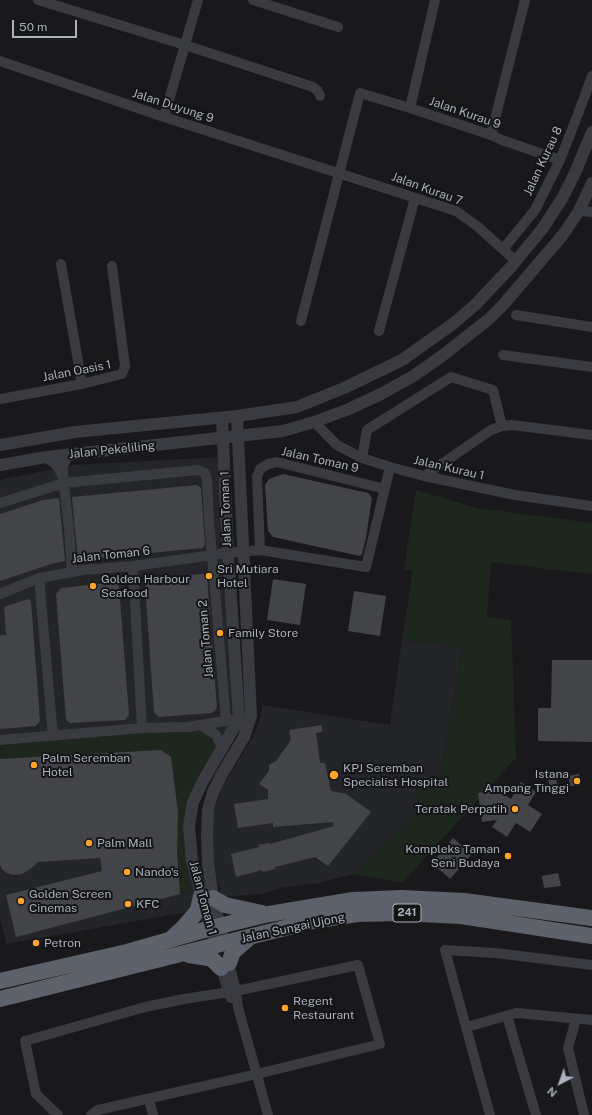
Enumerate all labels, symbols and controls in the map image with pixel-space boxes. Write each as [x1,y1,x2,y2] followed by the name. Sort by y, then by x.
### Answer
[14,12,79,38] scale bar
[19,20,47,34] text: 50 m
[130,86,216,126] street label: Jalan Duyung 9
[427,94,503,132] street label: Jalan Kurau 9
[521,124,565,198] street label: Jalan Kurau 8
[390,170,464,208] street label: Jalan Kurau 7
[42,357,112,385] street label: Jalan Oasis 1
[68,438,156,462] street label: Jalan Pekeliling
[280,444,360,476] street label: Jalan Toman 9
[412,453,486,483] street label: Jalan Kurau 1
[217,471,235,547] street label: Jalan Toman 1
[71,544,151,566] street label: Jalan Toman 6
[217,562,279,590] place label: Sri Mutiara Hotel
[204,571,214,581] marker: Sri Mutiara Hotel
[101,572,190,600] place label: Golden Harbour Seafood
[88,581,98,591] marker: Golden Harbour Seafood
[195,599,217,679] street label: Jalan Toman 2
[228,626,298,640] place label: Family Store
[215,628,225,638] marker: Family Store
[42,751,130,779] place label: Palm Seremban Hotel
[29,760,39,770] marker: Palm Seremban Hotel
[343,761,448,789] place label: KPJ Seremban Specialist Hospital
[484,767,569,795] place label: Istana Ampang Tinggi
[328,769,340,781] marker: KPJ Seremban Specialist Hospital
[572,776,582,786] marker: Istana Ampang Tinggi
[415,802,507,816] place label: Teratak Perpatih
[510,804,520,814] marker: Teratak Perpatih
[97,836,152,850] place label: Palm Mall
[84,838,94,848] marker: Palm Mall
[405,842,500,870] place label: Kompleks Taman Seni Budaya
[503,851,513,861] marker: Kompleks Taman Seni Budaya
[186,859,220,937] street label: Jalan Toman 1
[135,865,179,879] place label: Nando's
[122,867,132,877] marker: Nando's
[29,887,111,915] place label: Golden Screen Cinemas
[16,896,26,906] marker: Golden Screen Cinemas
[136,897,160,911] place label: KFC
[123,899,133,909] marker: KFC
[393,904,421,922] road number: 241
[240,910,346,946] street label: Jalan Sungai Ujong
[44,936,81,950] place label: Petron
[31,938,41,948] marker: Petron
[293,994,354,1022] place label: Regent Restaurant
[280,1003,290,1013] marker: Regent Restaurant
[540,1063,580,1103] north arrow
[545,1085,559,1099] text: N

